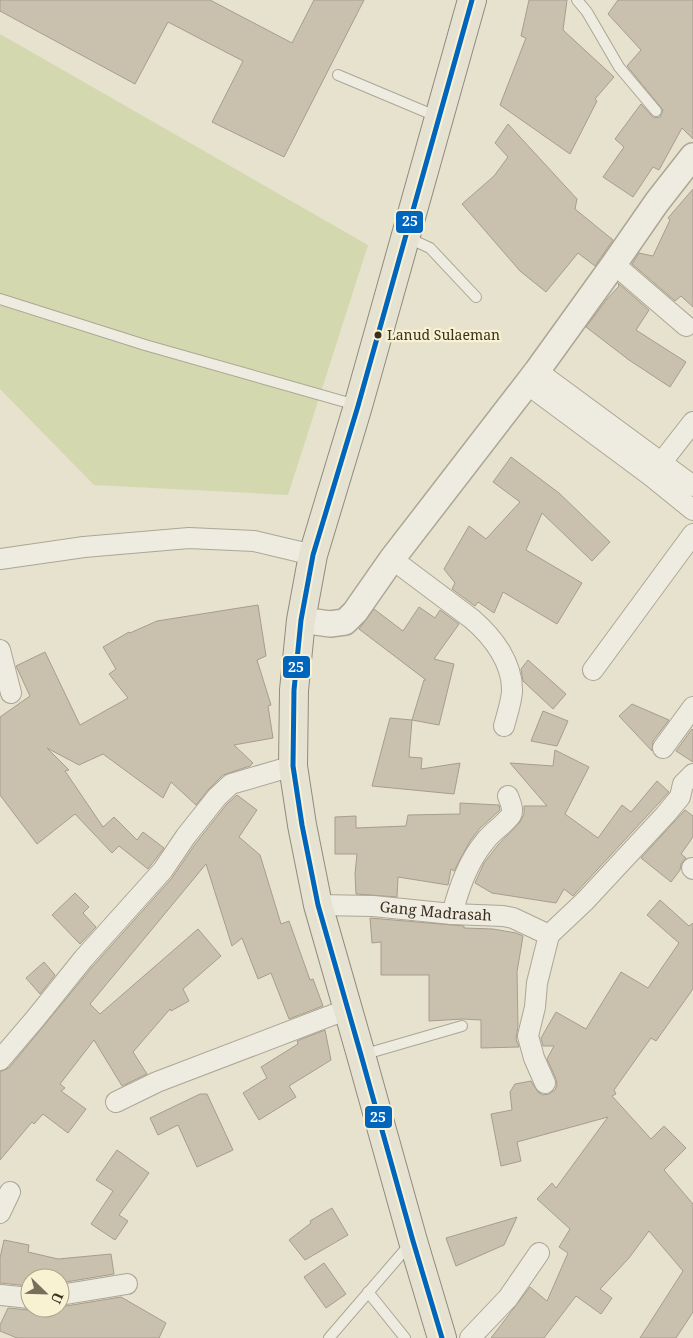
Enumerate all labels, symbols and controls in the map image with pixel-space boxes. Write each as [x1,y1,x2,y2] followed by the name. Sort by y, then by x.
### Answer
[395,210,424,234] line badge: 25
[402,211,418,230] text: 25
[387,325,500,344] place label: Lanud Sulaeman
[373,330,383,340] marker: Lanud Sulaeman
[282,655,311,679] line badge: 25
[288,657,304,676] text: 25
[379,896,493,925] street label: Gang Madrasah
[364,1105,393,1129] line badge: 25
[370,1107,386,1126] text: 25
[20,1268,70,1318] north arrow
[46,1290,68,1307] text: U

